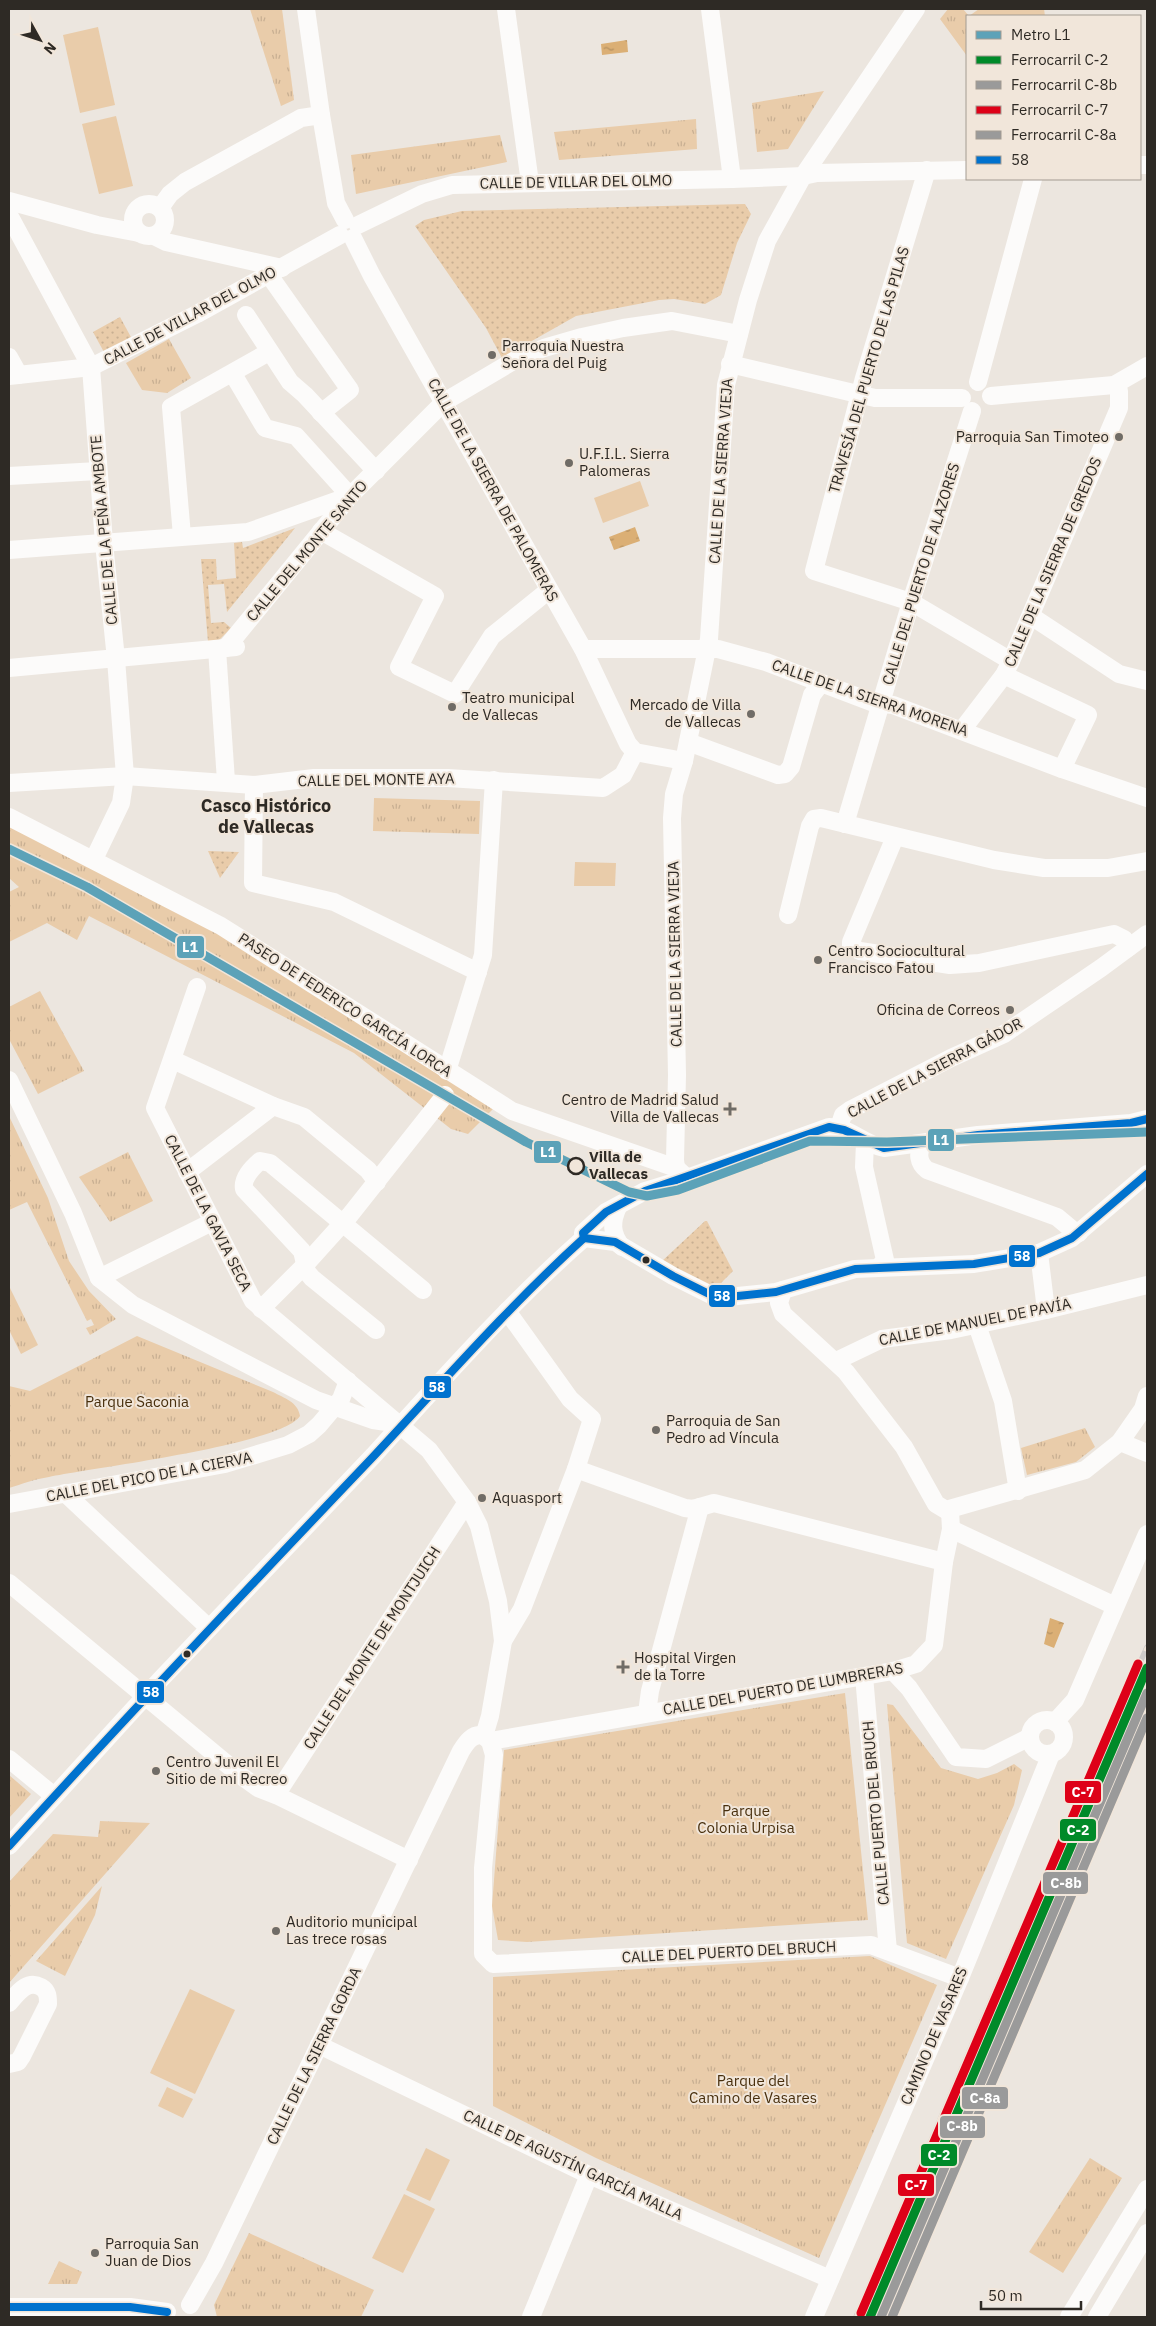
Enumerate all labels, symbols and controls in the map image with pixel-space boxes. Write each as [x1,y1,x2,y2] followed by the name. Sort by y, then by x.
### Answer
[15,15,65,65] north arrow
[966,15,1141,180] legend
[1011,25,1071,44] text: Metro L1
[40,39,60,58] text: N
[1011,50,1109,69] text: Ferrocarril C-2
[1011,75,1117,94] text: Ferrocarril C-8b
[1011,100,1109,119] text: Ferrocarril C-7
[1011,125,1117,144] text: Ferrocarril C-8a
[1011,150,1029,169] text: 58
[480,170,672,193] street label: CALLE DE VILLAR DEL OLMO
[824,244,913,495] street label: TRAVESÍA DEL PUERTO DE LAS PILAS
[100,262,279,369] street label: CALLE DE VILLAR DEL OLMO
[502,336,624,372] place label: Parroquia Nuestra Señora del Puig
[486,349,498,361] marker: Parroquia Nuestra Señora del Puig
[424,375,563,605] street label: CALLE DE LA SIERRA DE PALOMERAS
[705,377,736,565] street label: CALLE DE LA SIERRA VIEJA
[956,427,1109,446] place label: Parroquia San Timoteo
[1113,431,1125,443] marker: Parroquia San Timoteo
[86,434,121,626] street label: CALLE DE LA PEÑA AMBOTE
[579,444,669,480] place label: U.F.I.L. Sierra Palomeras
[1000,454,1105,669] street label: CALLE DE LA SIERRA DE GREDOS
[563,457,575,469] marker: U.F.I.L. Sierra Palomeras
[878,460,963,687] street label: CALLE DEL PUERTO DE ALAZORES
[242,476,371,625] street label: CALLE DEL MONTE SANTO
[769,655,971,740] street label: CALLE DE LA SIERRA MORENA
[462,688,574,724] place label: Teatro municipal de Vallecas
[630,695,741,731] place label: Mercado de Villa de Vallecas
[446,701,458,713] marker: Teatro municipal de Vallecas
[745,708,757,720] marker: Mercado de Villa de Vallecas
[297,769,455,790] street label: CALLE DEL MONTE AYA
[201,794,331,838] district label: Casco Histórico de Vallecas
[663,860,686,1047] street label: CALLE DE LA SIERRA VIEJA
[235,928,456,1081] street label: PASEO DE FEDERICO GARCÍA LORCA
[176,935,205,959] line badge: L1
[182,938,199,956] text: L1
[828,941,965,977] place label: Centro Sociocultural Francisco Fatou
[812,954,824,966] marker: Centro Sociocultural Francisco Fatou
[876,1000,1000,1019] place label: Oficina de Correos
[1004,1004,1016,1016] marker: Oficina de Correos
[844,1013,1026,1122] street label: CALLE DE LA SIERRA GÁDOR
[561,1090,719,1126] place label: Centro de Madrid Salud Villa de Vallecas
[723,1102,737,1116] marker: Centro de Madrid Salud Villa de Vallecas
[927,1128,955,1152] line badge: L1
[161,1131,257,1295] street label: CALLE DE LA GAVIA SECA
[933,1131,950,1149] text: L1
[533,1140,562,1164] line badge: L1
[540,1143,557,1161] text: L1
[589,1147,648,1183] place label: Villa de Vallecas
[567,1157,585,1175] marker: Villa de Vallecas
[1008,1244,1036,1268] line badge: 58
[1014,1247,1030,1265] text: 58
[641,1255,651,1265] unlabelled marker
[708,1284,736,1308] line badge: 58
[714,1287,730,1305] text: 58
[877,1293,1073,1349] street label: CALLE DE MANUEL DE PAVÍA
[423,1375,452,1399] line badge: 58
[429,1378,445,1396] text: 58
[85,1392,189,1411] park label: Parque Saconia
[666,1411,781,1447] place label: Parroquia de San Pedro ad Víncula
[650,1424,662,1436] marker: Parroquia de San Pedro ad Víncula
[44,1447,254,1506] street label: CALLE DEL PICO DE LA CIERVA
[492,1488,562,1507] place label: Aquasport
[476,1492,488,1504] marker: Aquasport
[299,1543,444,1753] street label: CALLE DEL MONTE DE MONTJUICH
[634,1648,736,1684] place label: Hospital Virgen de la Torre
[182,1649,192,1659] unlabelled marker
[661,1658,905,1719] street label: CALLE DEL PUERTO DE LUMBRERAS
[616,1660,630,1674] marker: Hospital Virgen de la Torre
[136,1680,165,1704] line badge: 58
[143,1683,159,1701] text: 58
[858,1720,893,1906] street label: CALLE PUERTO DEL BRUCH
[166,1752,288,1788] place label: Centro Juvenil El Sitio de mi Recreo
[150,1765,162,1777] marker: Centro Juvenil El Sitio de mi Recreo
[1064,1780,1102,1804] line badge: C-7
[1071,1783,1095,1801] text: C-7
[697,1801,795,1837] park label: Parque Colonia Urpisa
[1059,1818,1097,1842] line badge: C-2
[1066,1821,1090,1839] text: C-2
[1042,1871,1089,1895] line badge: C-8b
[1050,1874,1082,1892] text: C-8b
[286,1912,417,1948] place label: Auditorio municipal Las trece rosas
[270,1925,282,1937] marker: Auditorio municipal Las trece rosas
[621,1936,837,1967] street label: CALLE DEL PUERTO DEL BRUCH
[262,1963,365,2148] street label: CALLE DE LA SIERRA GORDA
[896,1964,971,2108] street label: CAMINO DE VASARES
[689,2071,817,2107] park label: Parque del Camino de Vasares
[961,2086,1009,2110] line badge: C-8a
[970,2089,1001,2107] text: C-8a
[460,2105,687,2224] street label: CALLE DE AGUSTÍN GARCÍA MALLA
[939,2115,986,2139] line badge: C-8b
[946,2117,978,2135] text: C-8b
[920,2143,958,2167] line badge: C-2
[927,2146,951,2164] text: C-2
[897,2173,935,2197] line badge: C-7
[904,2176,928,2194] text: C-7
[105,2234,199,2270] place label: Parroquia San Juan de Dios
[89,2247,101,2259] marker: Parroquia San Juan de Dios
[981,2278,1081,2310] scale bar
[988,2286,1023,2305] text: 50 m

